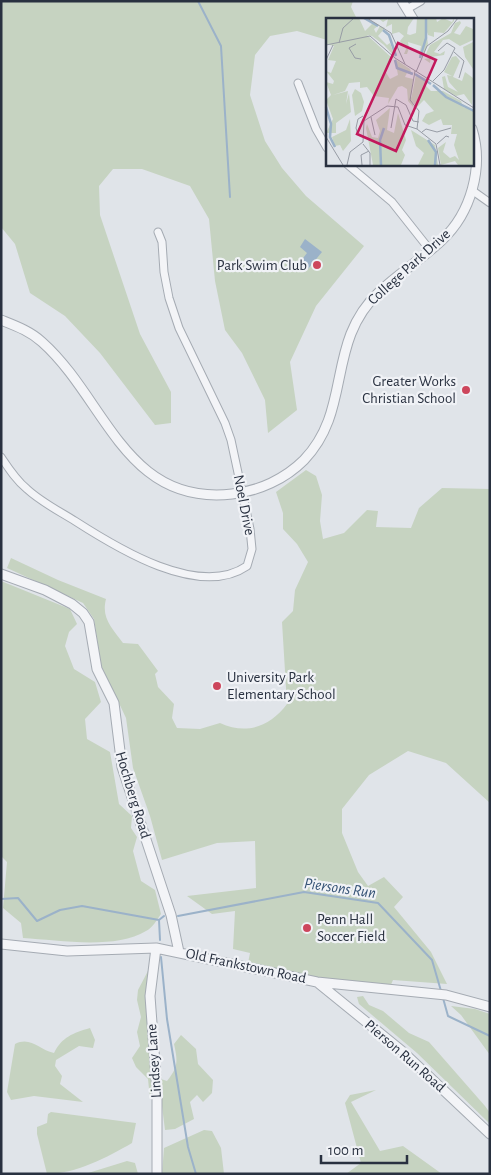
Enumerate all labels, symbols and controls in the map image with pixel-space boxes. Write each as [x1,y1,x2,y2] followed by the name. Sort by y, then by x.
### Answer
[326,18,474,165] inset map
[365,226,453,308] street label: College Park Drive
[217,258,307,273] place label: Park Swim Club
[311,259,323,271] marker: Park Swim Club
[362,374,456,406] place label: Greater Works Christian School
[460,384,472,396] marker: Greater Works Christian School
[231,473,257,537] street label: Noel Drive
[227,670,336,702] place label: University Park Elementary School
[211,680,223,692] marker: University Park Elementary School
[113,750,153,840] street label: Hochberg Road
[303,875,377,901] water label: Piersons Run
[317,912,386,944] place label: Penn Hall Soccer Field
[301,922,313,934] marker: Penn Hall Soccer Field
[184,946,308,986] street label: Old Frankstown Road
[362,1017,448,1095] street label: Pierson Run Road
[144,1023,164,1099] street label: Lindsey Lane
[321,1132,407,1164] scale bar
[328,1143,363,1158] text: 100 m

